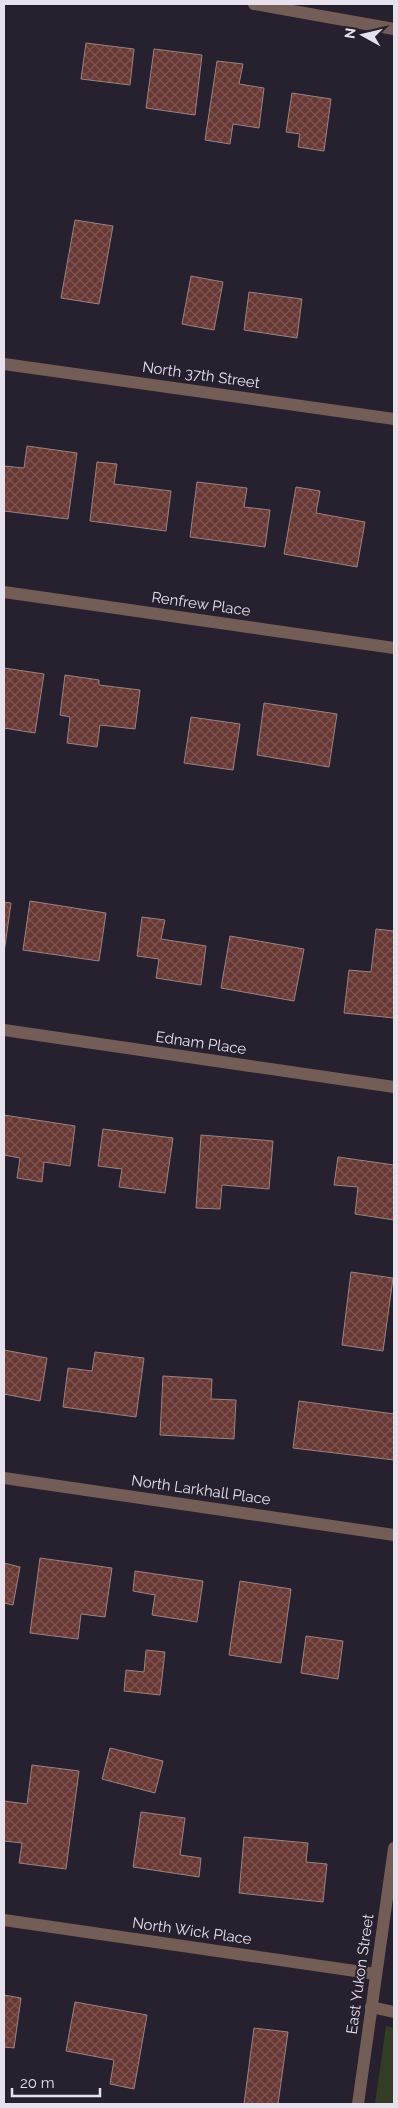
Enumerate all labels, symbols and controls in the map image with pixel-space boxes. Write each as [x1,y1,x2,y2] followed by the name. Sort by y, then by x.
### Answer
[338,10,388,60] north arrow
[341,27,359,40] text: N
[141,358,261,392] street label: North 37th Street
[150,588,252,620] street label: Renfrew Place
[155,1028,248,1058] street label: Ednam Place
[130,1471,272,1509] street label: North Larkhall Place
[343,1913,377,2035] street label: East Yukon Street
[131,1914,253,1948] street label: North Wick Place
[12,2066,100,2098] scale bar
[20,2074,55,2092] text: 20 m

